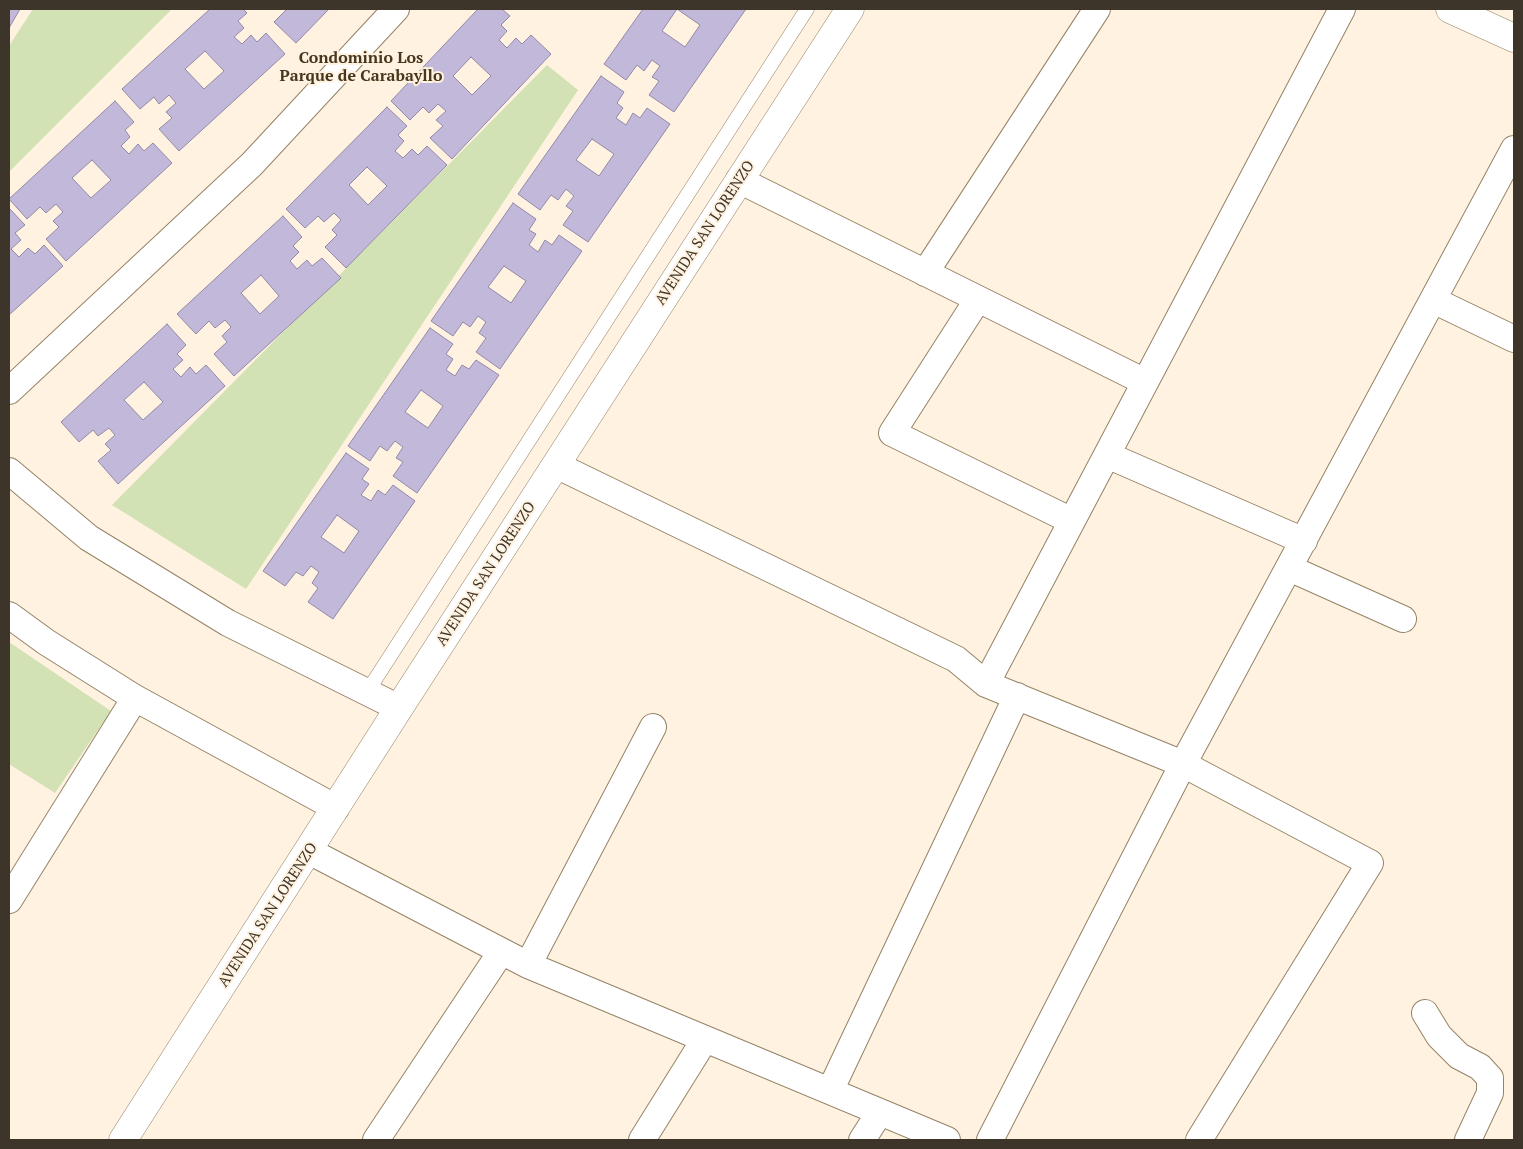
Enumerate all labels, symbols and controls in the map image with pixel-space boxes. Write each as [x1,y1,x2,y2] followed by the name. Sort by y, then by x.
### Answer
[280,48,442,86] district label: Condominio Los Parque de Carabayllo
[652,157,758,309] street label: AVENIDA SAN LORENZO
[433,498,539,650] street label: AVENIDA SAN LORENZO
[215,839,321,991] street label: AVENIDA SAN LORENZO

